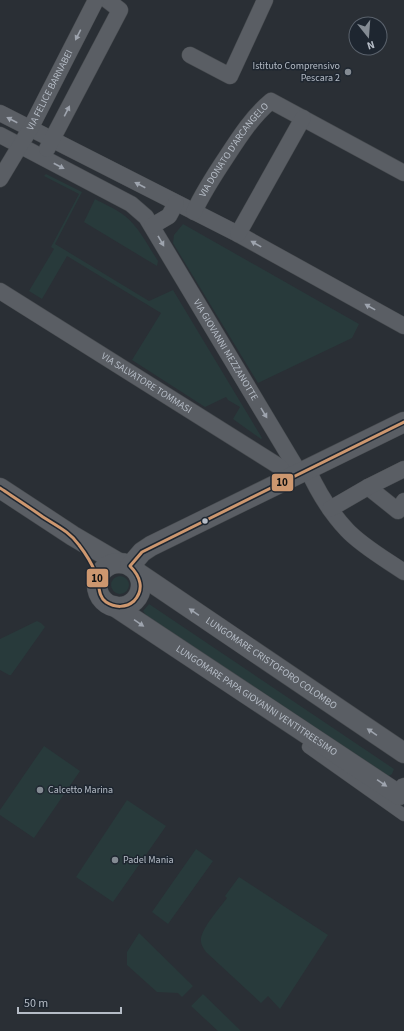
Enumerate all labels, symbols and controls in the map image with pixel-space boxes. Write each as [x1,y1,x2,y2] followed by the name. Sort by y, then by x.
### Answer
[348,16,388,56] north arrow
[75,29,81,40] one-way arrow
[365,37,376,53] text: N
[23,47,76,133] street label: VIA FELICE BARNABEI
[253,59,340,85] place label: Istituto Comprensivo Pescara 2
[343,67,353,77] marker: Istituto Comprensivo Pescara 2
[196,99,272,200] street label: VIA DONATO D'ARCANGELO
[64,105,70,116] one-way arrow
[6,116,18,123] one-way arrow
[53,163,65,170] one-way arrow
[134,182,146,188] one-way arrow
[158,236,165,247] one-way arrow
[250,241,262,248] one-way arrow
[190,297,262,403] street label: VIA GIOVANNI MEZZANOTTE
[364,303,376,310] one-way arrow
[98,349,194,417] street label: VIA SALVATORE TOMMASI
[260,407,267,419] one-way arrow
[271,473,294,492] line badge: 10
[276,475,288,490] text: 10
[200,516,210,526] unlabelled marker
[86,568,109,588] line badge: 10
[91,571,103,586] text: 10
[189,608,199,616] one-way arrow
[203,614,340,713] street label: LUNGOMARE CRISTOFORO COLOMBO
[133,619,145,626] one-way arrow
[173,642,340,759] street label: LUNGOMARE PAPA GIOVANNI VENTITREESIMO
[366,728,377,736] one-way arrow
[376,779,387,787] one-way arrow
[48,783,113,797] place label: Calcetto Marina
[35,785,45,795] marker: Calcetto Marina
[123,853,174,867] place label: Padel Mania
[110,855,120,865] marker: Padel Mania
[18,989,121,1015] scale bar
[24,995,48,1012] text: 50 m

